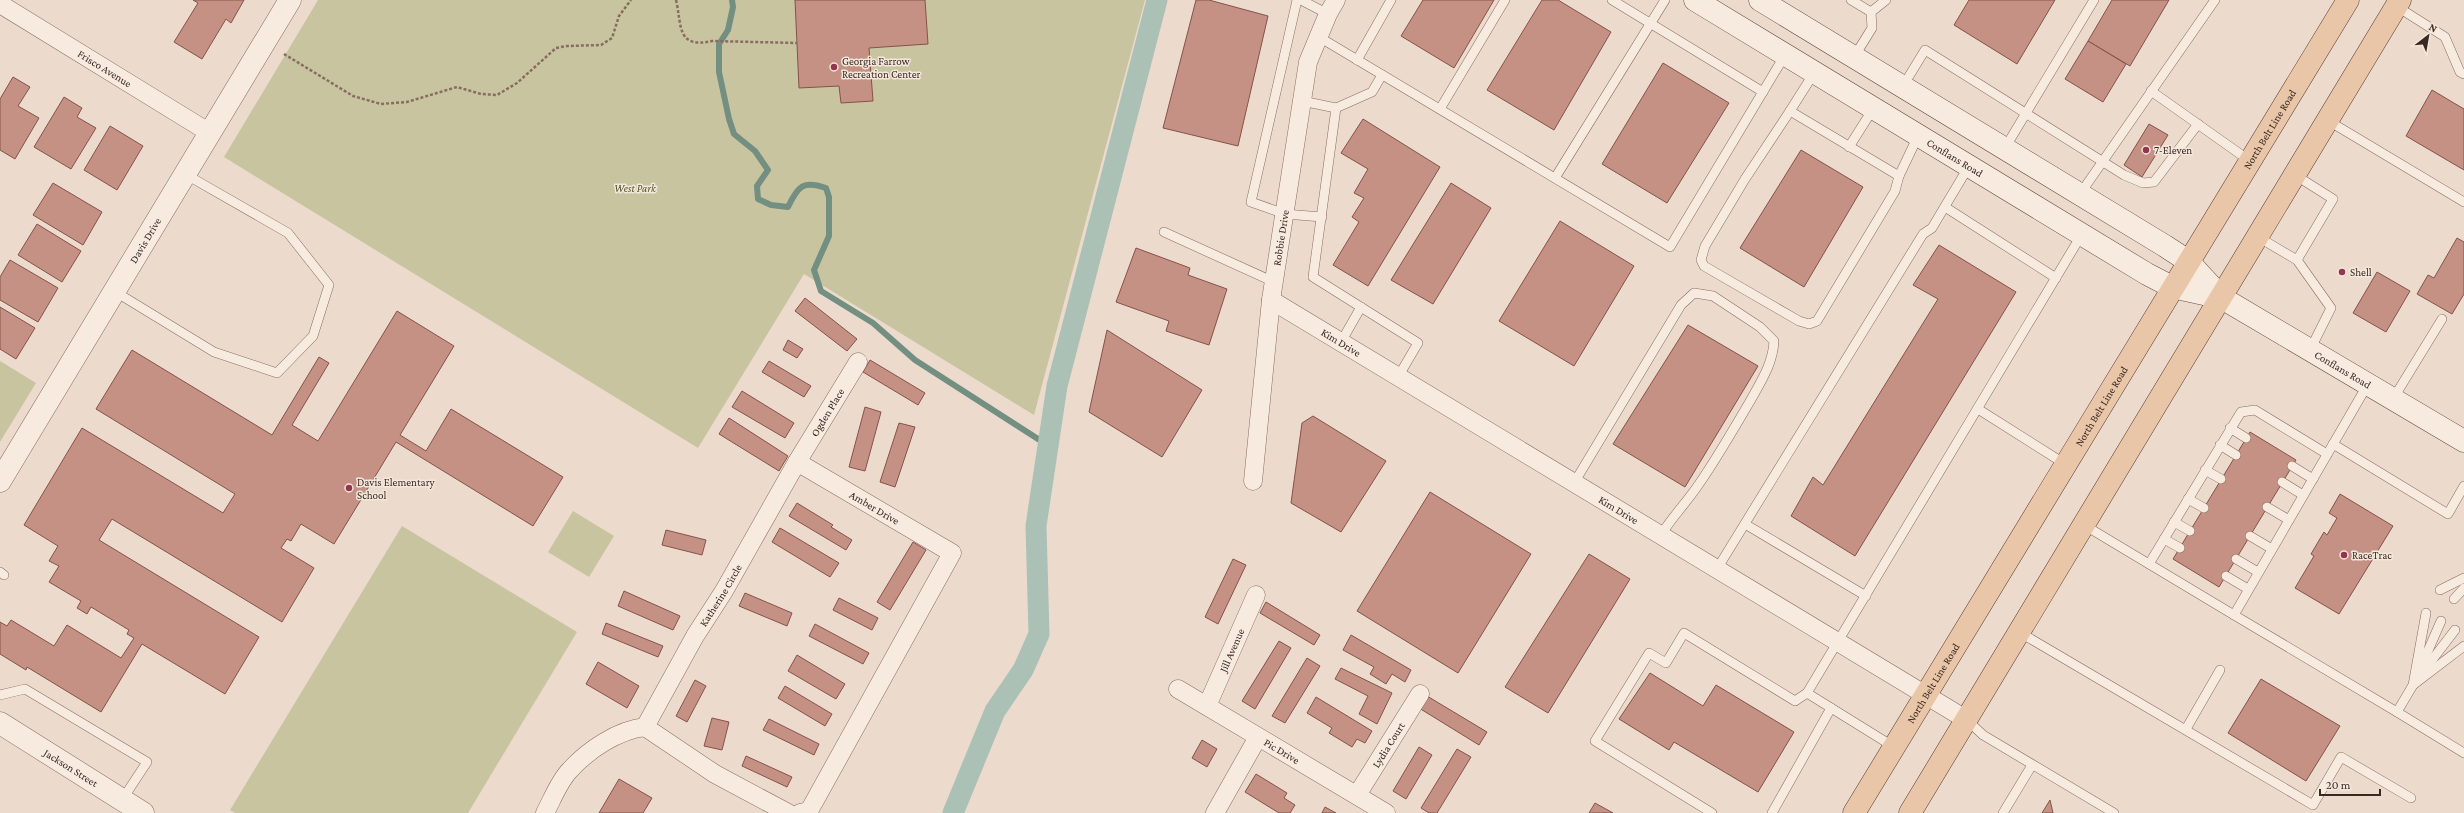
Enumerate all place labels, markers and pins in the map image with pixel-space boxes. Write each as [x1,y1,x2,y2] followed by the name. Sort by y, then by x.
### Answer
[842,55,920,80] place label: Georgia Farrow Recreation Center
[829,62,839,72] marker: Georgia Farrow Recreation Center
[2154,144,2192,156] place label: 7-Eleven
[2141,145,2151,155] marker: 7-Eleven
[2350,266,2372,278] place label: Shell
[2337,267,2347,277] marker: Shell
[357,476,436,501] place label: Davis Elementary School
[344,483,354,493] marker: Davis Elementary School
[2352,549,2392,561] place label: RaceTrac
[2339,550,2349,560] marker: RaceTrac

